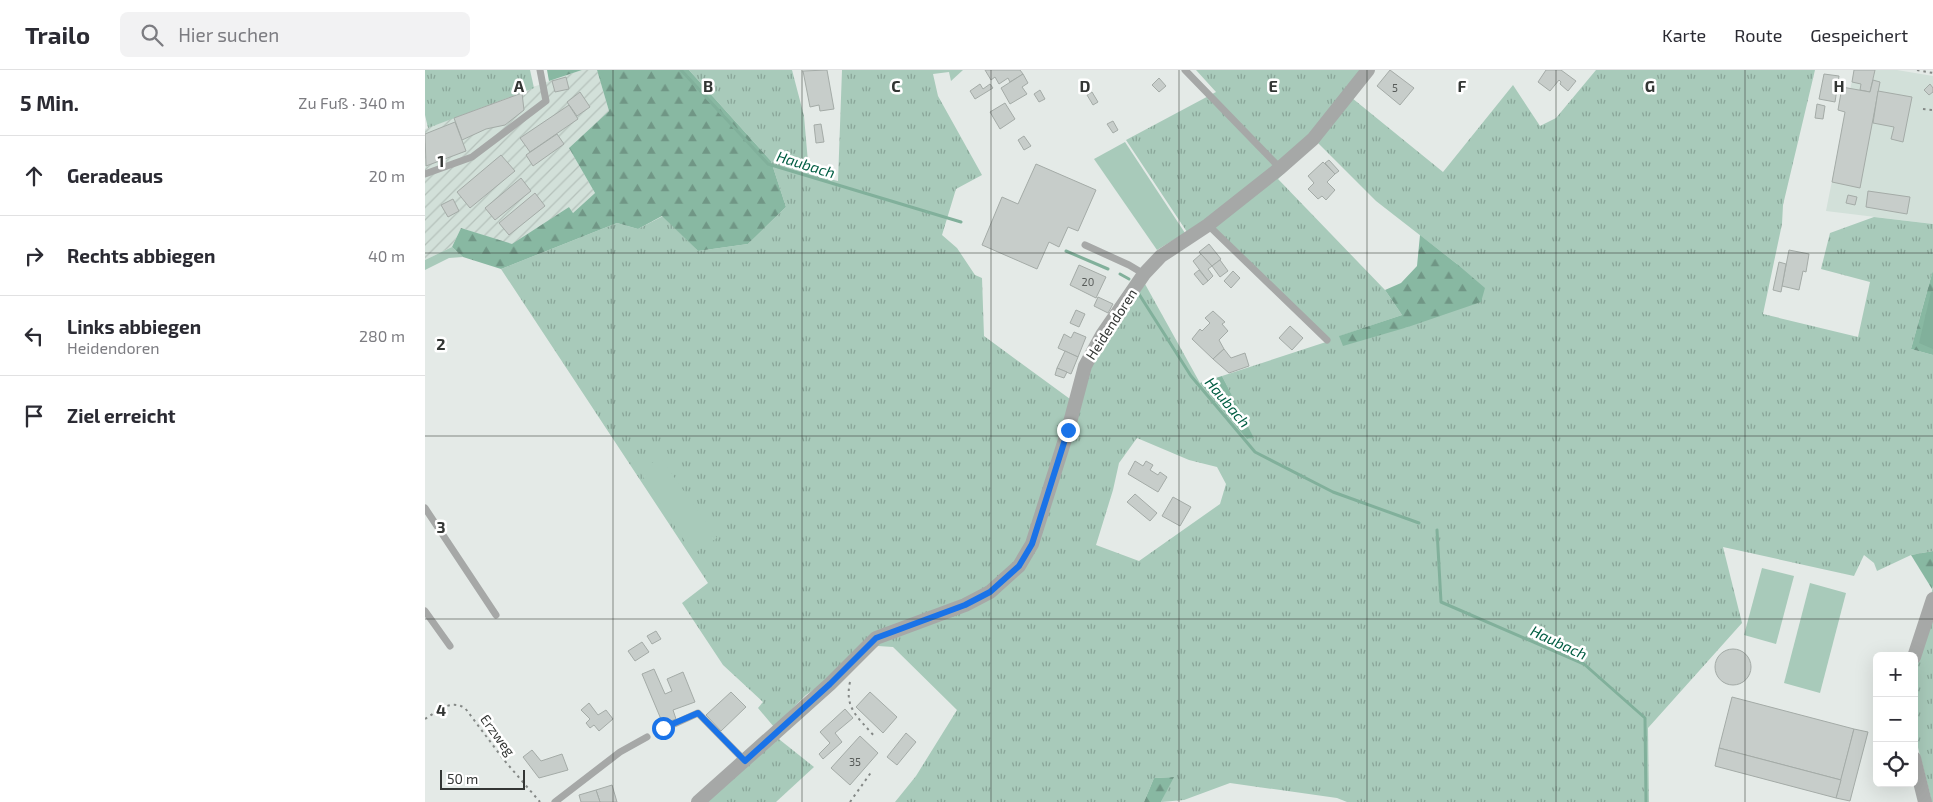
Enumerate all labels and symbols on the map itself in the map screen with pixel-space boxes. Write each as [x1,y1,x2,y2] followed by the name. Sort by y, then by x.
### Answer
[514,76,525,95] text: A
[703,76,713,95] text: B
[891,76,901,95] text: C
[1080,76,1091,95] text: D
[1268,76,1278,95] text: E
[1458,76,1467,95] text: F
[1645,76,1655,95] text: G
[1833,76,1845,95] text: H
[1392,81,1398,94] house number: 5
[775,147,837,181] water label: Haubach
[438,151,444,170] text: 1
[1082,275,1094,288] house number: 20
[1082,285,1140,363] street label: Heidendoren
[436,334,446,353] text: 2
[1202,373,1254,431] water label: Haubach
[1057,419,1080,442] route end
[436,517,446,536] text: 3
[1528,621,1590,663] water label: Haubach
[436,700,446,719] text: 4
[477,711,519,759] street label: Erzweg
[652,717,675,740] route start
[849,755,861,768] house number: 35
[440,767,525,790] scale bar

